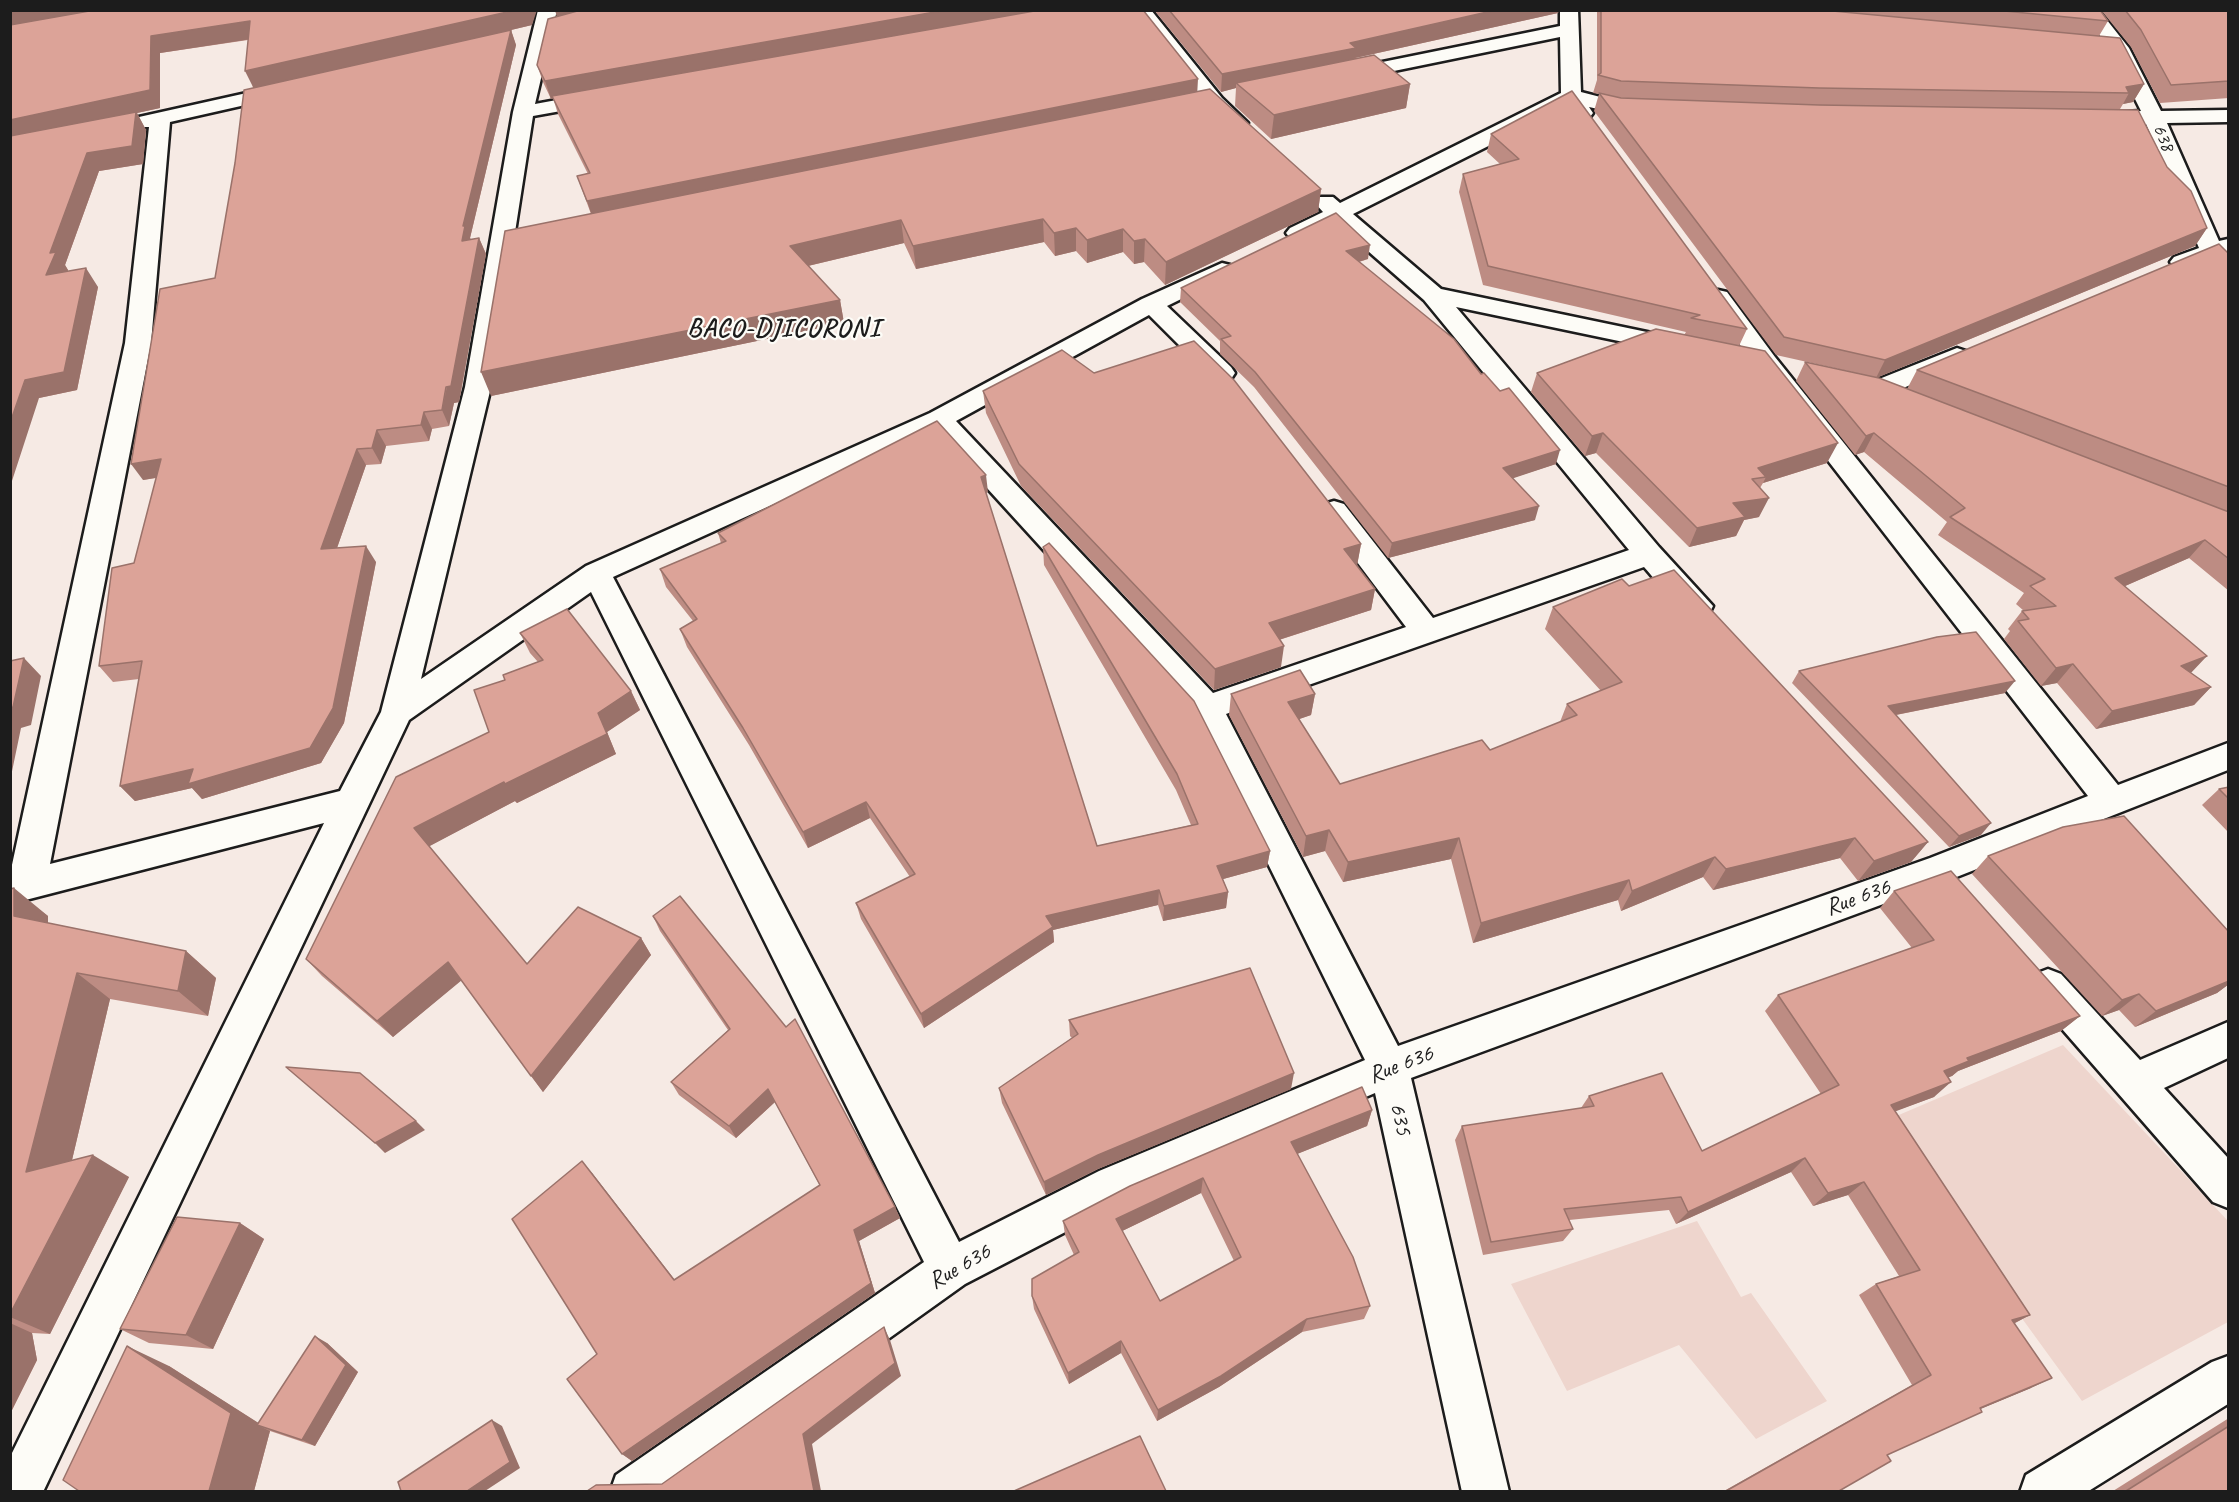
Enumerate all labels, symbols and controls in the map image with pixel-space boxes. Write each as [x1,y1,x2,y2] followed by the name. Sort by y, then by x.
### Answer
[2147,121,2179,155] street label: 638
[687,313,881,345] district label: BACO-DJICORONI
[1822,873,1894,923] street label: Rue 636
[1365,1040,1437,1090] street label: Rue 636
[1382,1100,1418,1138] street label: 635
[924,1238,996,1296] street label: Rue 636

